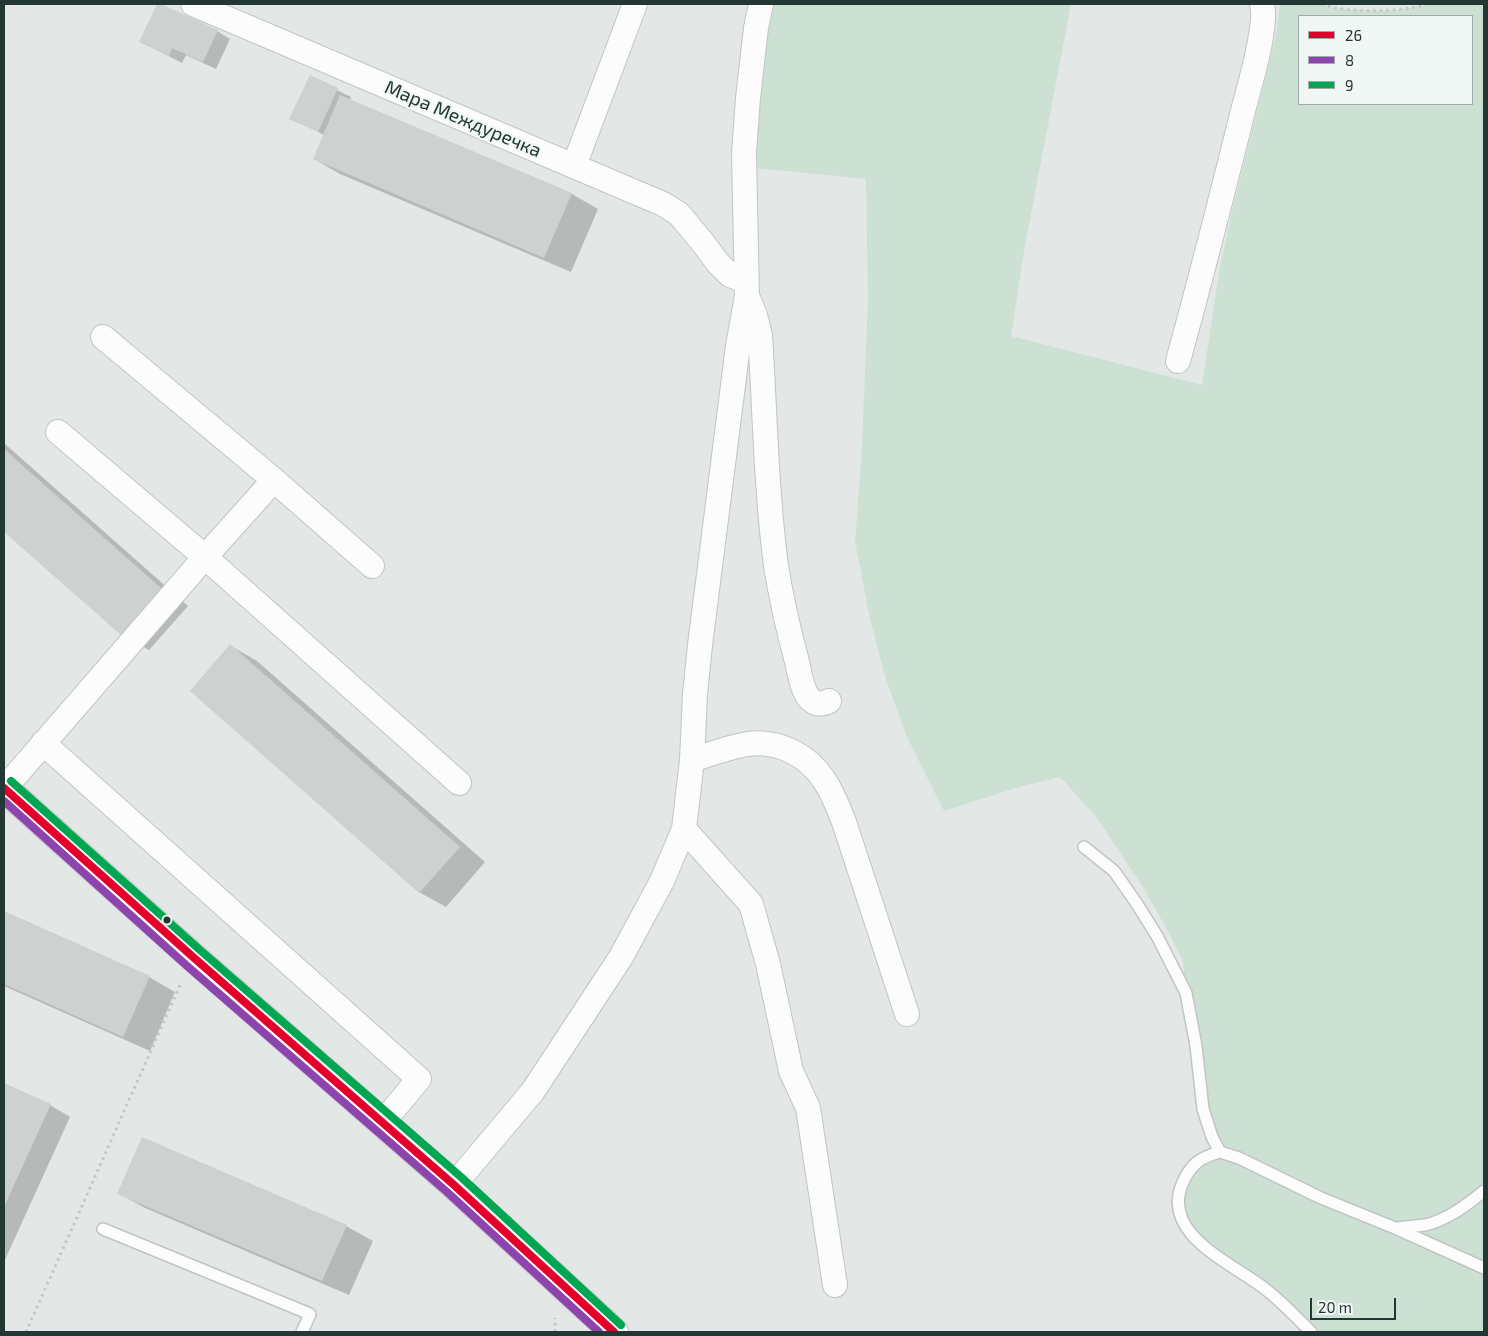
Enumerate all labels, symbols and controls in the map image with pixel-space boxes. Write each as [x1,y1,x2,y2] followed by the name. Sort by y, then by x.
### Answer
[1298,15,1473,105] legend
[1345,26,1362,44] text: 26
[1345,51,1354,69] text: 8
[381,76,545,162] street label: Мара Междуречка
[1345,76,1354,94] text: 9
[162,915,172,925] unlabelled marker
[1313,1288,1399,1320] scale bar
[1318,1298,1352,1316] text: 20 m

